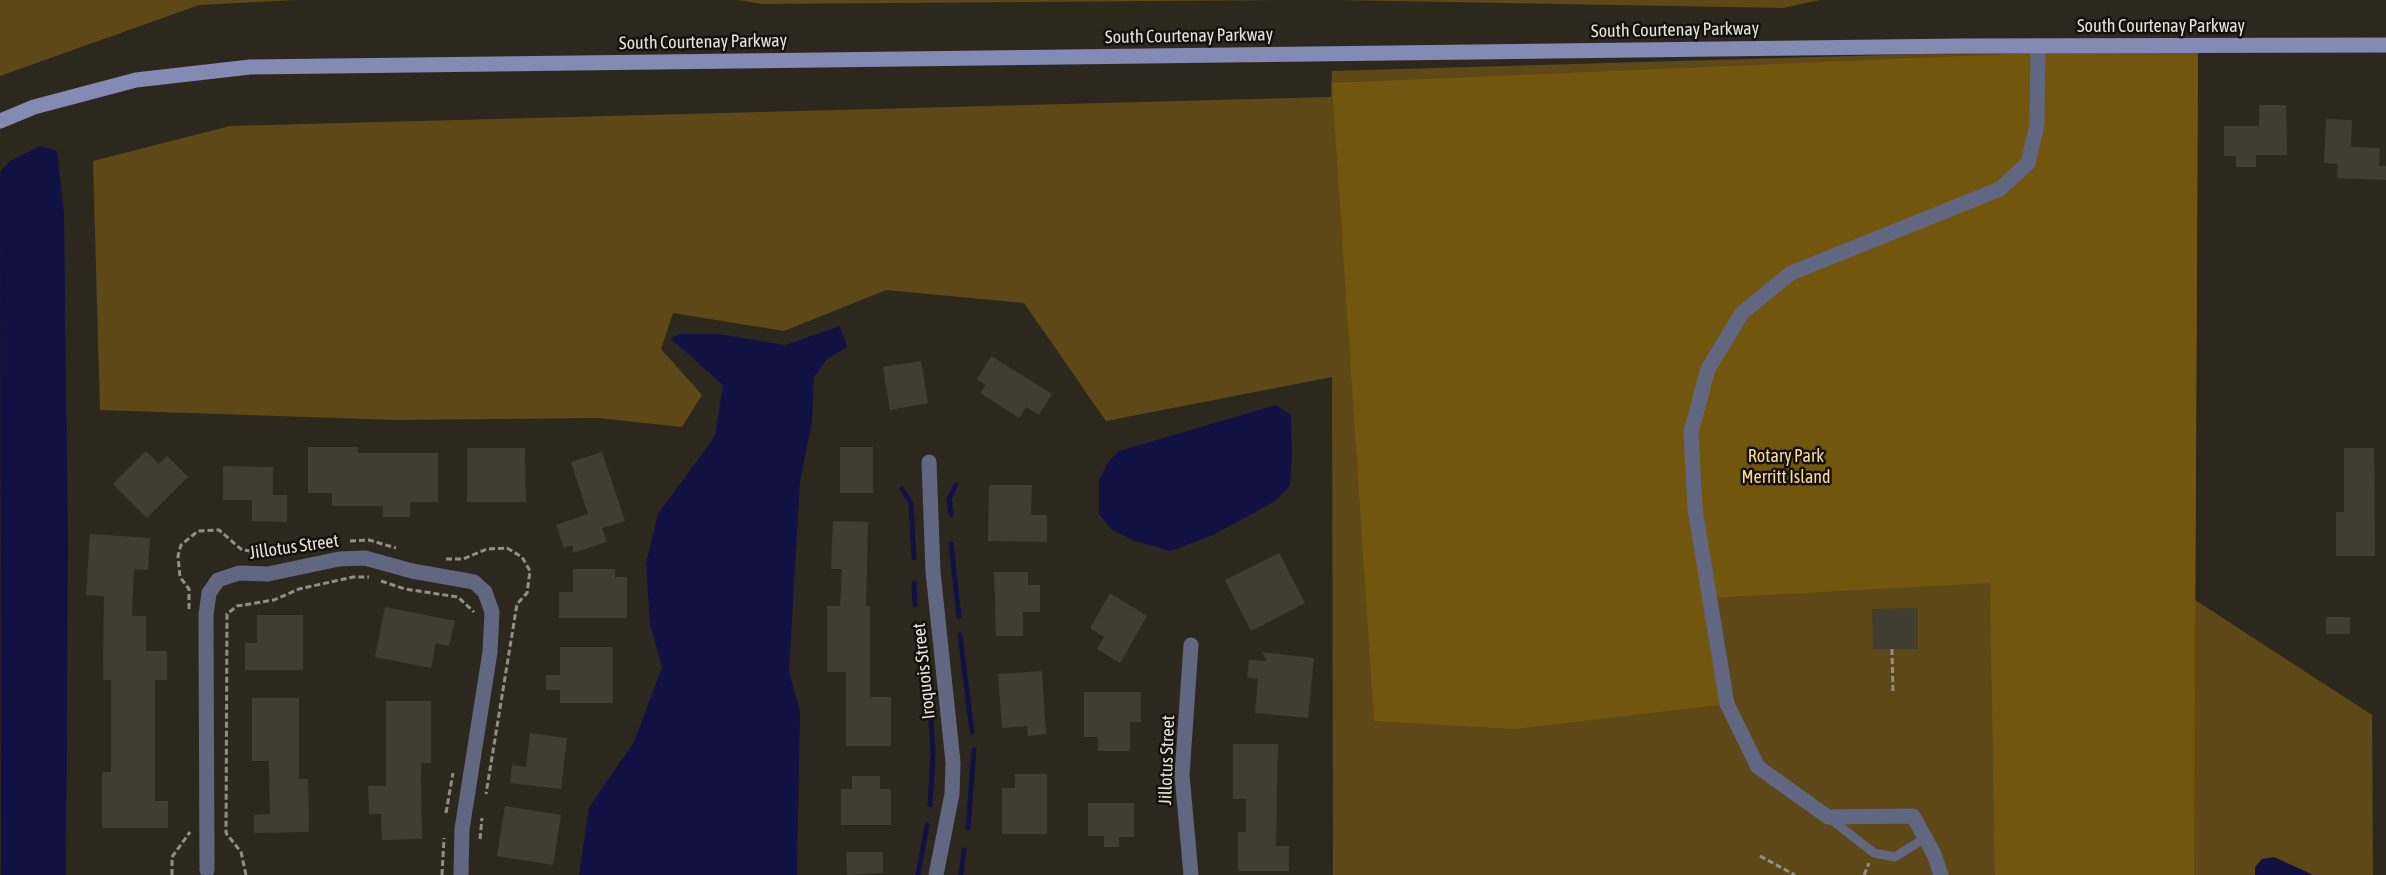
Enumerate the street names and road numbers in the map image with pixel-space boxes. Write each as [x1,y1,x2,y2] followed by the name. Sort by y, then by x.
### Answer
[2077,15,2245,37] street label: South Courtenay Parkway
[1591,18,1759,42] street label: South Courtenay Parkway
[1105,24,1273,48] street label: South Courtenay Parkway
[619,30,787,54] street label: South Courtenay Parkway
[248,530,340,564] street label: Jillotus Street
[908,622,940,720] street label: Iroquois Street
[1155,715,1179,805] street label: Jillotus Street

